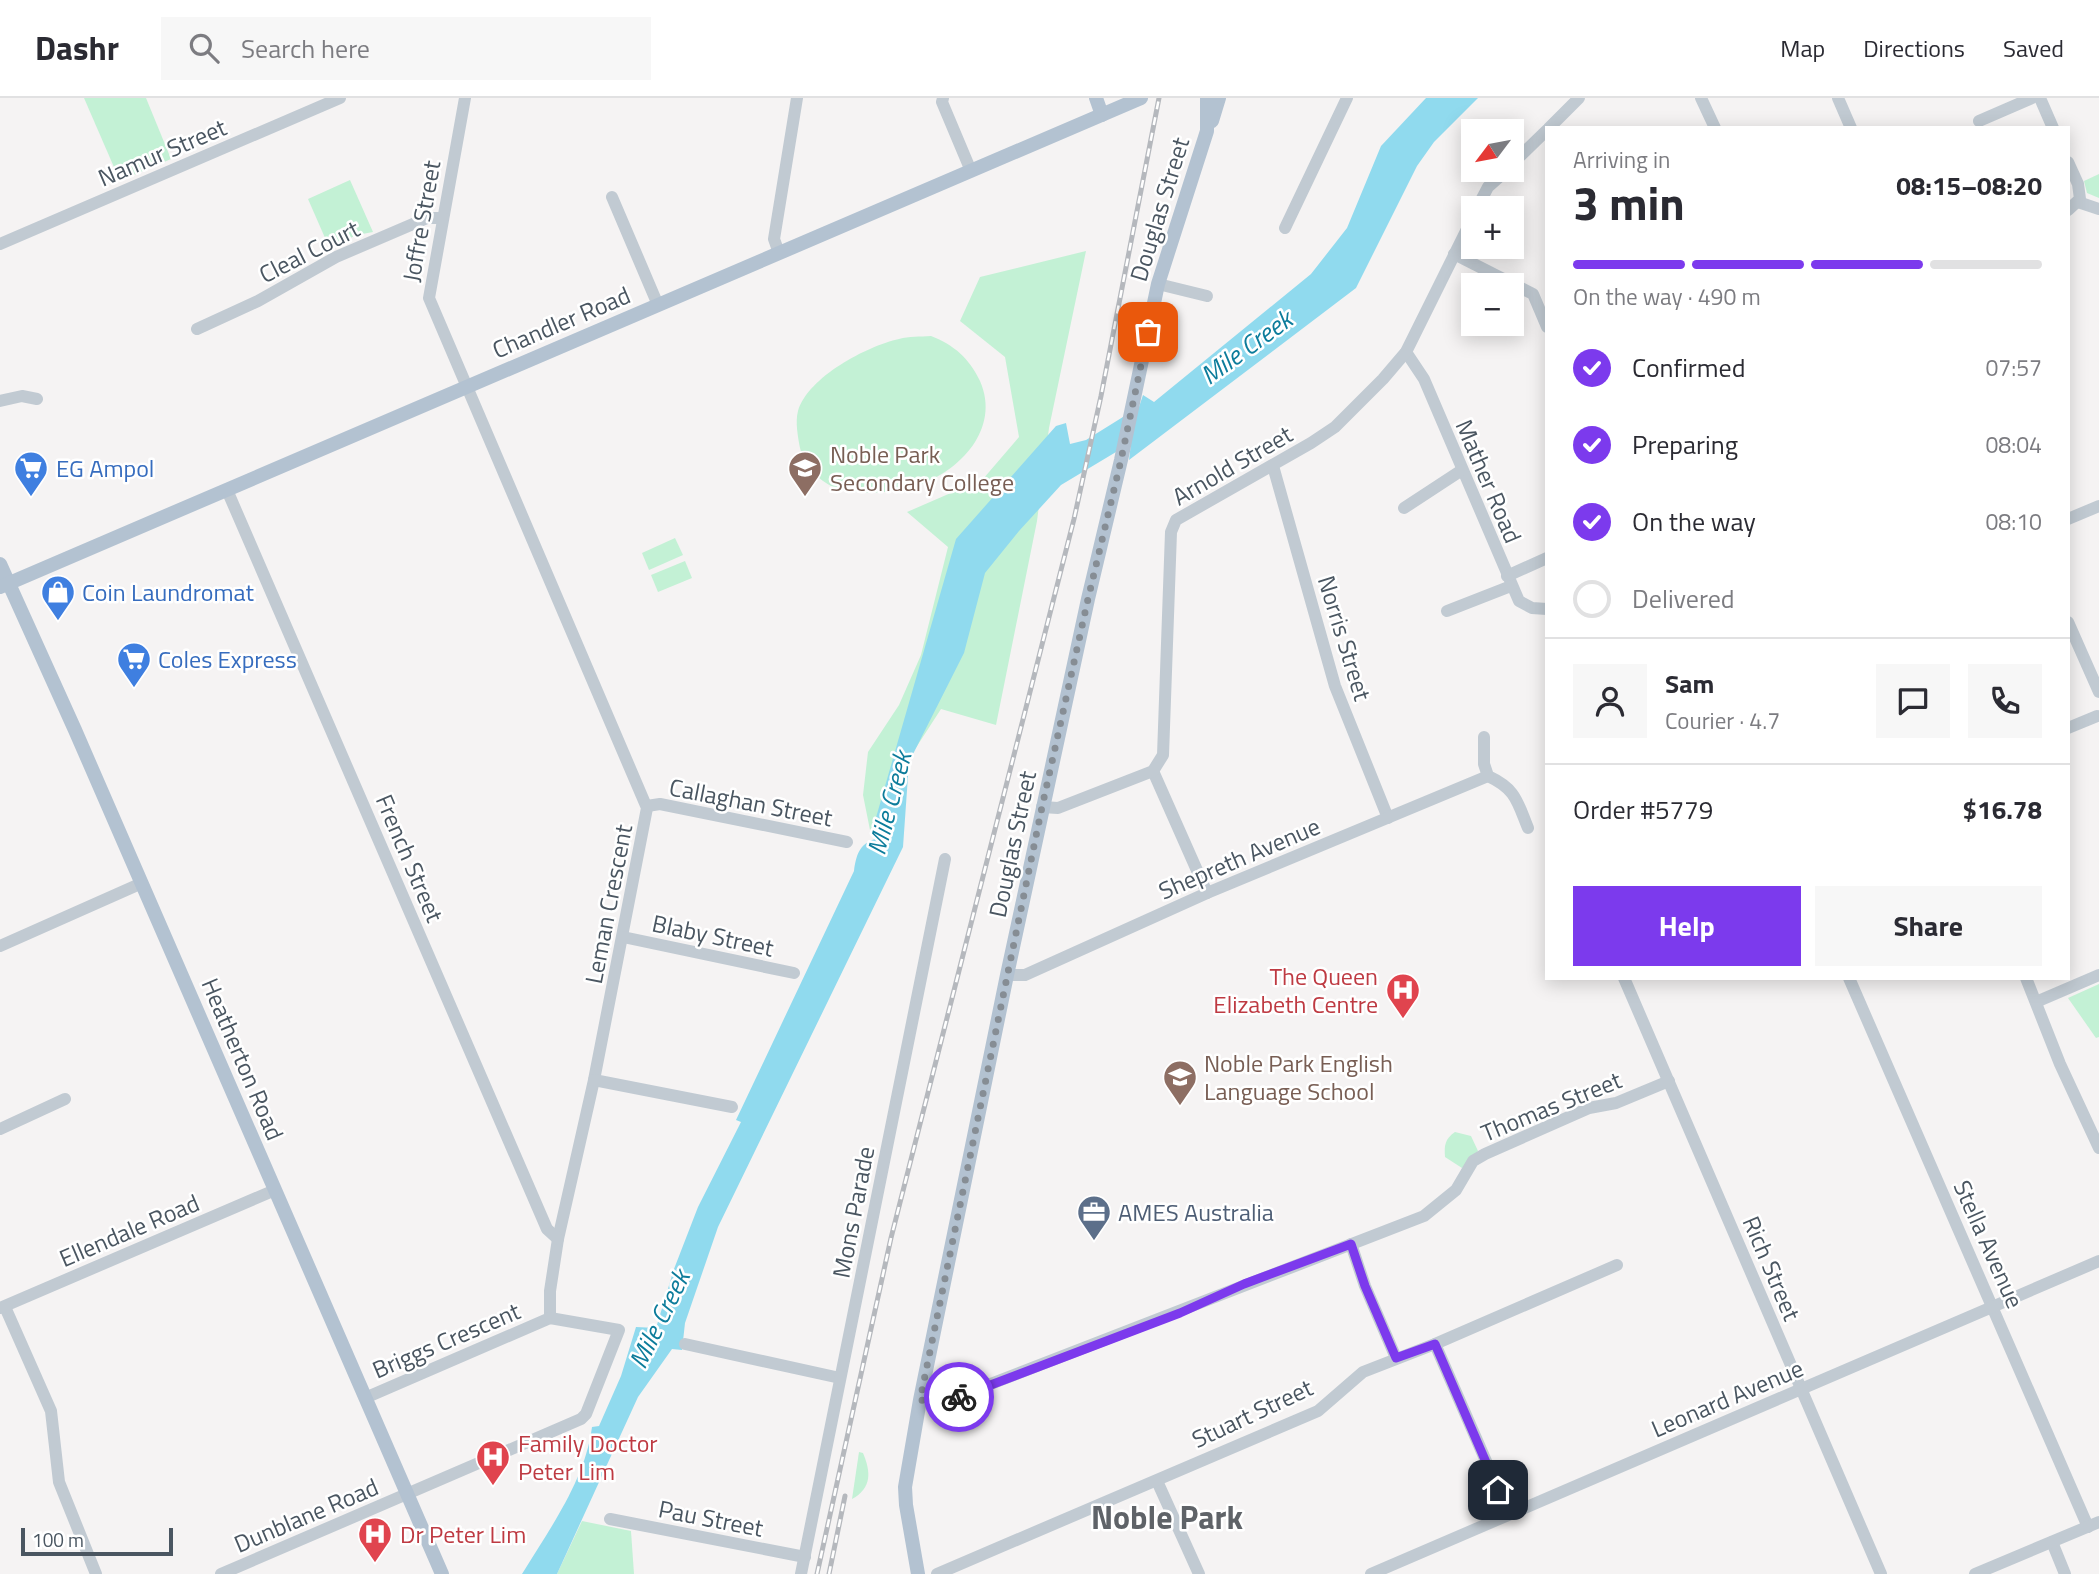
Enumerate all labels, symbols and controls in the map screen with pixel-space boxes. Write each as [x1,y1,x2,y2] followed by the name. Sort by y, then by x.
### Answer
[161,17,651,80] search box
[35,23,119,73] text: Dashr
[185,29,223,67] icon: search
[241,29,370,68] text: Search here
[1780,30,1825,66] text: Map
[1863,30,1965,66] text: Directions
[2003,30,2064,66] text: Saved
[92,109,232,195] street label: Namur Street
[1461,119,1524,182] north arrow
[1461,119,1524,336] map controls
[1120,132,1198,286] street label: Douglas Street
[1573,142,1670,177] text: Arriving in
[393,157,449,285] street label: Joffre Street
[1896,166,2042,205] text: 08:15–08:20
[1573,168,1685,238] text: 3 min
[1461,196,1524,259] button: +
[252,210,366,292] street label: Cleal Court
[1461,273,1524,336] button: −
[486,277,636,367] street label: Chandler Road
[1573,279,1761,314] text: On the way · 490 m
[1192,298,1303,394] water label: Mile Creek
[1118,302,1178,362] pin
[1129,313,1167,351] icon: bag
[1632,348,1746,387] text: Confirmed
[1573,349,1611,387] icon: check
[1985,350,2042,385] text: 07:57
[1447,414,1531,548] street label: Mather Road
[1165,416,1299,514] street label: Arnold Street
[1632,425,1738,464] text: Preparing
[1573,426,1611,464] icon: check
[1985,427,2042,462] text: 08:04
[830,436,1014,500] place label: Noble Park Secondary College
[12,449,50,498] supermarket icon: EG Ampol
[786,449,824,498] school or university icon: Noble Park Secondary College
[56,450,154,486] place label: EG Ampol
[1632,502,1756,541] text: On the way
[1573,503,1611,541] icon: check
[1985,504,2042,539] text: 08:10
[1309,571,1381,705] street label: Norris Street
[39,573,77,622] shop icon: Coin Laundromat
[82,574,255,610] place label: Coin Laundromat
[1632,579,1735,618] text: Delivered
[115,640,153,689] supermarket icon: Coles Express
[158,641,297,677] place label: Coles Express
[1573,664,1647,738] button: person
[1665,664,1714,703] text: Sam
[1876,664,1950,738] button: chat
[1968,664,2042,738] button: phone
[1665,703,1780,738] text: Courier · 4.7
[857,744,922,859] water label: Mile Creek
[979,767,1045,921] street label: Douglas Street
[666,769,836,836] street label: Callaghan Street
[367,789,453,928] street label: French Street
[1573,790,1713,829] text: Order #5779
[1963,790,2042,829] text: $16.78
[1153,808,1325,908] street label: Shepreth Avenue
[575,821,641,987] street label: Leman Crescent
[1573,886,1801,966] button: Help
[1815,886,2042,966] button: Share
[649,905,778,966] street label: Blaby Street
[1213,958,1378,1022] place label: The Queen Elizabeth Centre
[1384,971,1422,1020] hospital icon: The Queen Elizabeth Centre
[193,972,293,1146] street label: Heatherton Road
[1204,1045,1393,1109] place label: Noble Park English Language School
[1161,1058,1199,1107] school or university icon: Noble Park English Language School
[1475,1061,1627,1151] street label: Thomas Street
[823,1143,883,1281] street label: Mons Parade
[1945,1174,2033,1314] street label: Stella Avenue
[53,1184,205,1276] street label: Ellendale Road
[1075,1193,1113,1242] office icon: AMES Australia
[1118,1194,1274,1230] place label: AMES Australia
[1734,1210,1810,1326] street label: Rich Street
[618,1260,701,1375] water label: Mile Creek
[366,1292,526,1387] street label: Briggs Crescent
[1645,1350,1809,1446] street label: Leonard Avenue
[924,1362,994,1432] courier
[1186,1369,1319,1457] street label: Stuart Street
[940,1378,978,1416] icon: bike
[518,1425,658,1489] place label: Family Doctor Peter Lim
[474,1438,512,1487] hospital icon: Family Doctor Peter Lim
[1468,1460,1528,1520] pin
[228,1468,384,1562] street label: Dunblane Road
[1479,1471,1517,1509] icon: home
[656,1490,767,1546] street label: Pau Street
[1091,1493,1243,1541] district label: Noble Park
[356,1515,394,1564] hospital icon: Dr Peter Lim
[400,1516,526,1552] place label: Dr Peter Lim
[21,1525,173,1557] scale bar
[32,1525,84,1554] text: 100 m

